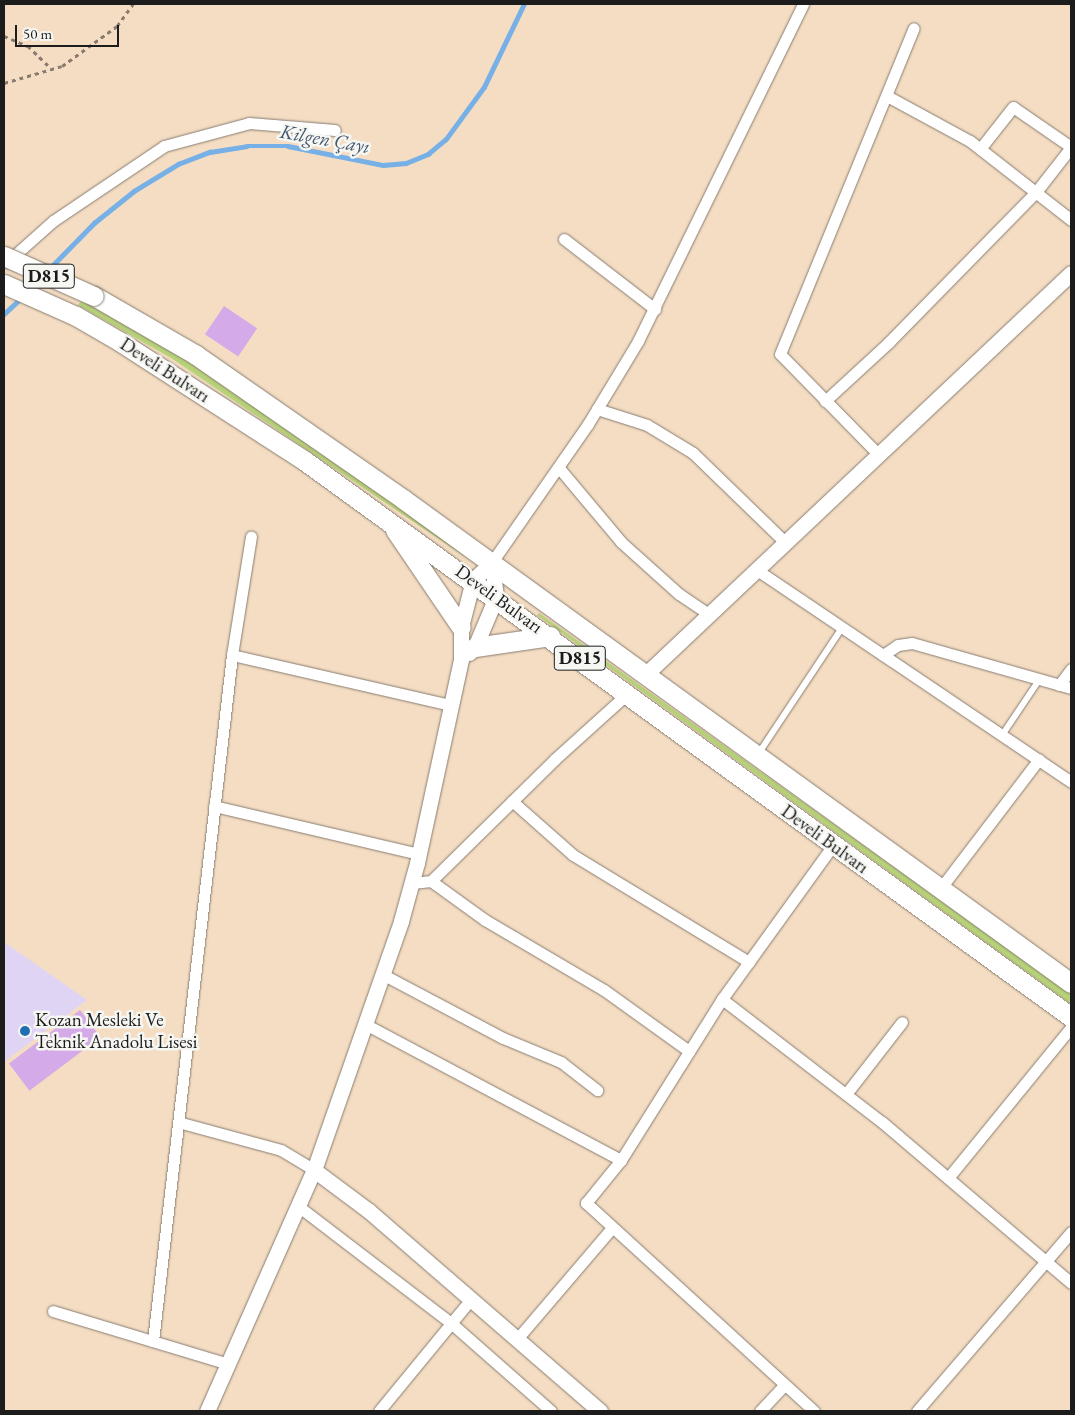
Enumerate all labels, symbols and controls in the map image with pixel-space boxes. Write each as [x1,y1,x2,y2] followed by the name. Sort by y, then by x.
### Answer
[18,15,121,47] scale bar
[23,24,52,43] text: 50 m
[278,119,372,159] water label: Kilgen Çayı
[23,260,75,292] road number: D815
[116,333,214,407] street label: Develi Bulvarı
[451,560,547,638] street label: Develi Bulvarı
[554,642,606,674] road number: D815
[777,800,873,878] street label: Develi Bulvarı
[35,1009,197,1053] place label: Kozan Mesleki Ve Teknik Anadolu Lisesi
[19,1025,31,1037] marker: Kozan Mesleki Ve Teknik Anadolu Lisesi

